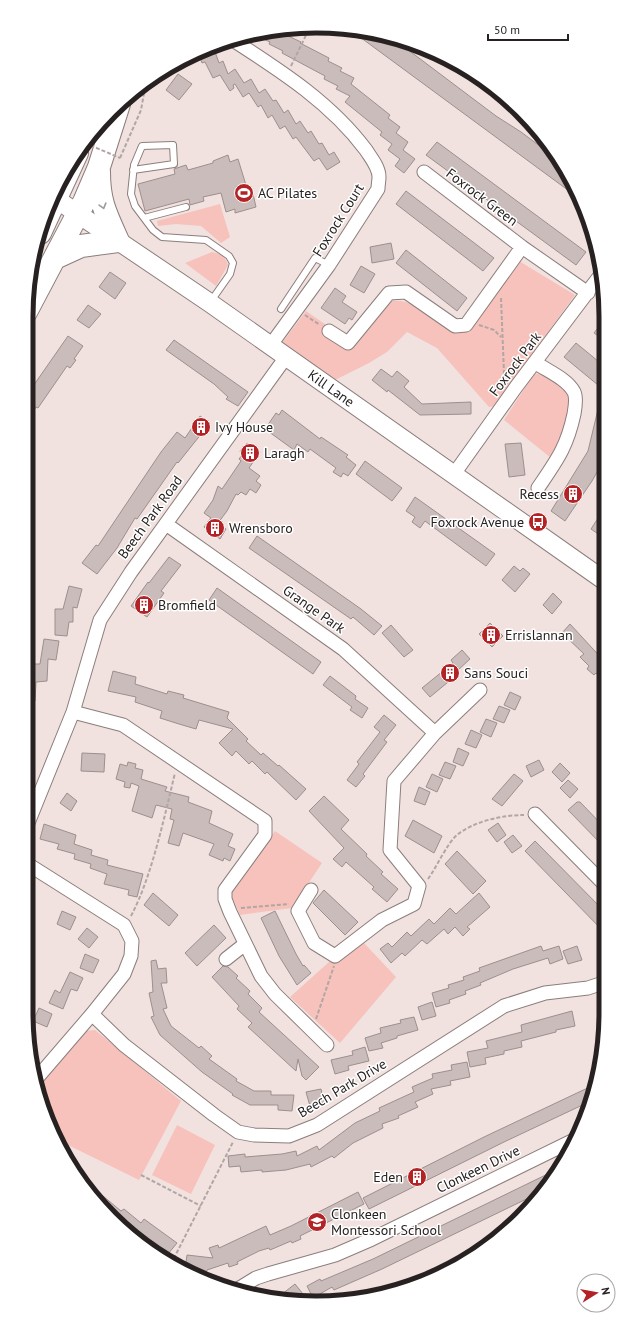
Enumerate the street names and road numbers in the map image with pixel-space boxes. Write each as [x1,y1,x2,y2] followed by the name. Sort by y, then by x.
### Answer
[443,164,521,230] street label: Foxrock Green
[308,180,368,260] street label: Foxrock Court
[485,328,545,400] street label: Foxrock Park
[304,366,358,411] street label: Kill Lane
[114,472,186,562] street label: Beech Park Road
[279,581,349,637] street label: Grange Park
[294,1054,390,1122] street label: Beech Park Drive
[433,1141,523,1197] street label: Clonkeen Drive

